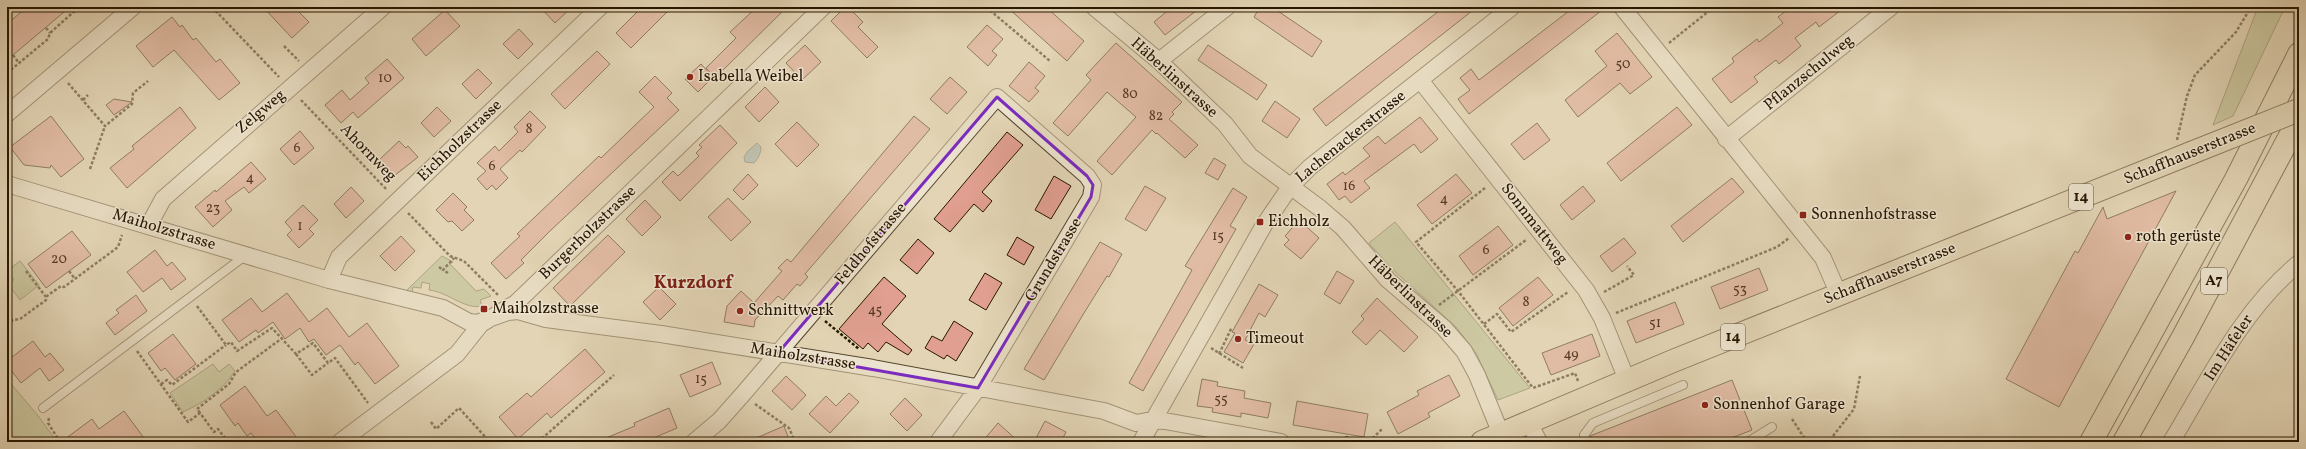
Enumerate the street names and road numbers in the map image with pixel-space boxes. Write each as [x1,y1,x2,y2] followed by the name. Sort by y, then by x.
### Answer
[1759,30,1859,116] street label: Pflanzschulweg
[1126,33,1222,123] street label: Häberlinstrasse
[231,85,291,139] street label: Zelgweg
[1291,86,1411,188] street label: Lachenackerstrasse
[413,95,507,187] street label: Eichholzstrasse
[2121,117,2259,191] street label: Schaffhauserstrasse
[335,119,401,187] street label: Ahornweg
[1495,179,1573,269] street label: Sonnmattweg
[535,181,641,285] street label: Burgerholzstrasse
[2069,184,2093,210] road number: 14
[830,198,912,290] street label: Feldhofstrasse
[110,204,218,256] street label: Maiholzstrasse
[1020,214,1088,306] street label: Grundstrasse
[1821,237,1959,311] street label: Schaffhauserstrasse
[1363,251,1457,343] street label: Häberlinstrasse
[2201,268,2227,294] road number: A7
[2199,310,2259,386] street label: Im Häfeler
[1721,324,1745,350] road number: 14
[749,338,857,376] street label: Maiholzstrasse

